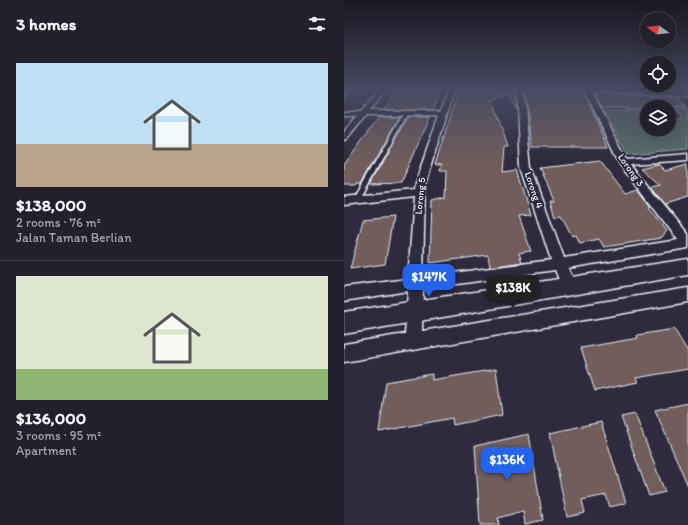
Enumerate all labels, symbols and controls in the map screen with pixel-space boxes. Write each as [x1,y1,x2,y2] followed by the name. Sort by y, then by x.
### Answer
[640,12,676,48] north arrow
[640,12,676,136] map controls
[306,13,328,35] icon: filters
[16,14,76,34] text: 3 homes
[640,56,676,92] button: locate
[136,89,208,161] icon: home
[640,100,676,136] button: layers
[615,151,647,189] street label: Lorong 3
[522,170,546,210] street label: Lorong 4
[412,177,428,215] street label: Lorong 5
[16,195,87,215] text: $138,000
[16,215,101,230] text: 2 rooms · 76 m²
[16,230,132,245] text: Jalan Taman Berlian
[401,264,457,298] pin: $147K
[411,269,447,284] text: $147K
[485,275,541,309] pin: $138K
[495,280,531,295] text: $138K
[136,302,208,374] icon: home
[16,408,86,428] text: $136,000
[16,428,101,443] text: 3 rooms · 95 m²
[16,443,77,458] text: Apartment
[479,447,535,481] pin: $136K
[490,452,524,467] text: $136K

